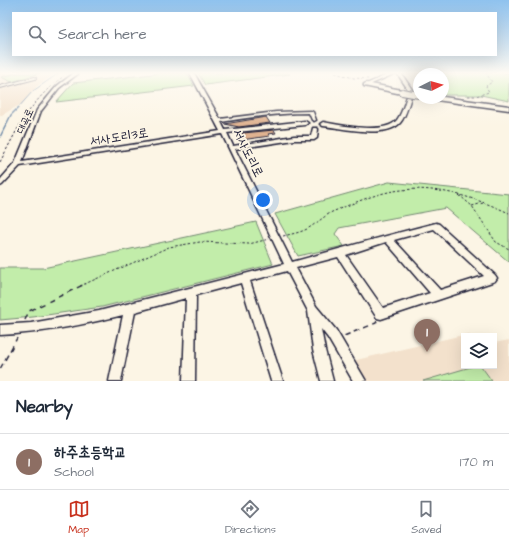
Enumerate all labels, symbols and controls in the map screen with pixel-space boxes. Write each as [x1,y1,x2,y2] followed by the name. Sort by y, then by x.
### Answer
[12,12,497,56] search box
[26,23,48,45] icon: search
[58,24,147,45] text: Search here
[413,68,449,104] north arrow
[13,106,37,136] street label: 대곡로
[88,124,150,150] street label: 서사도리3로
[228,126,268,180] street label: 서사도리로
[253,190,273,210] your location
[414,319,440,352] pin: 1
[461,333,497,369] map controls
[461,333,497,369] button: layers
[16,395,73,419] text: Nearby
[54,442,126,463] text: 하주초등학교
[28,453,30,471] text: 1
[460,453,493,471] text: 170 m
[54,463,94,481] text: School
[68,498,90,537] tab: Map
[225,498,276,537] tab: Directions
[411,498,441,537] tab: Saved

